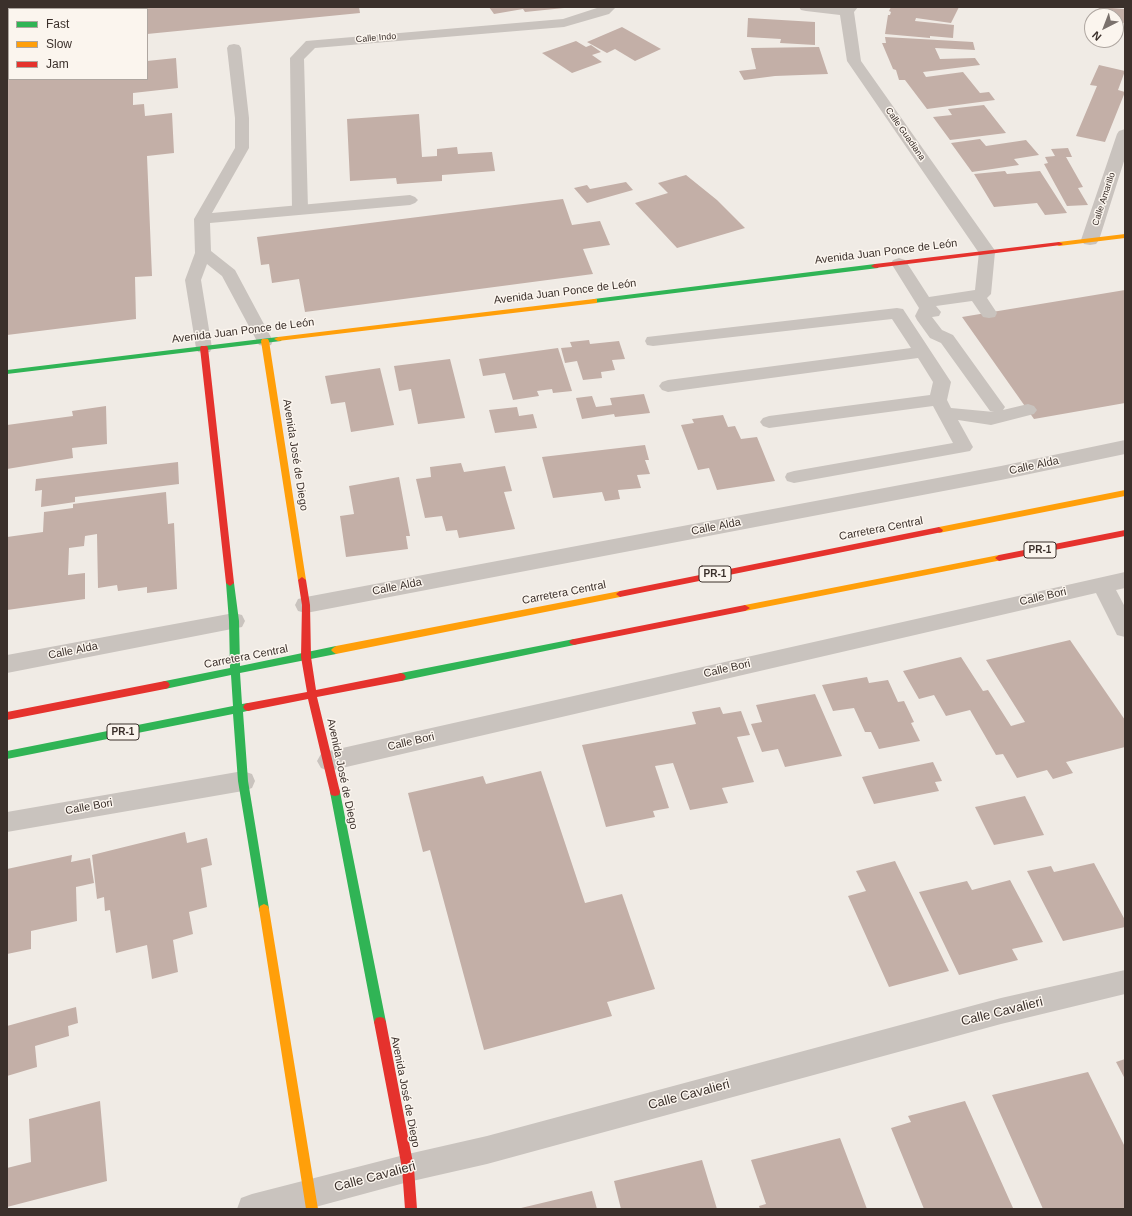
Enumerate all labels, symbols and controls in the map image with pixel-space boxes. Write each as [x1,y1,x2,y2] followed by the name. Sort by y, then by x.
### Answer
[8,8,148,80] legend
[1084,8,1124,48] north arrow
[46,17,69,31] text: Fast
[1090,29,1104,43] text: N
[355,31,397,45] street label: Calle Indo
[46,37,72,51] text: Slow
[46,57,69,71] text: Jam
[883,105,927,163] street label: Calle Guadiana
[1090,171,1118,227] street label: Calle Amarillo
[814,237,958,267] street label: Avenida Juan Ponce de León
[493,277,637,307] street label: Avenida Juan Ponce de León
[171,316,315,346] street label: Avenida Juan Ponce de León
[280,398,310,512] street label: Avenida José de Diego
[1008,454,1060,478] street label: Calle Alda
[838,514,924,544] street label: Carretera Central
[690,516,742,538] street label: Calle Alda
[1024,542,1056,558] road number: PR-1
[699,566,731,582] road number: PR-1
[371,576,423,598] street label: Calle Alda
[521,578,607,608] street label: Carretera Central
[1018,585,1068,609] street label: Calle Bori
[47,640,99,662] street label: Calle Alda
[203,642,289,672] street label: Carretera Central
[702,657,752,681] street label: Calle Bori
[324,717,360,831] street label: Avenida José de Diego
[107,724,139,740] road number: PR-1
[386,730,436,754] street label: Calle Bori
[64,796,114,818] street label: Calle Bori
[959,994,1045,1030] street label: Calle Cavalieri
[388,1035,422,1149] street label: Avenida José de Diego
[647,1077,731,1113] street label: Calle Cavalieri
[333,1159,417,1195] street label: Calle Cavalieri

